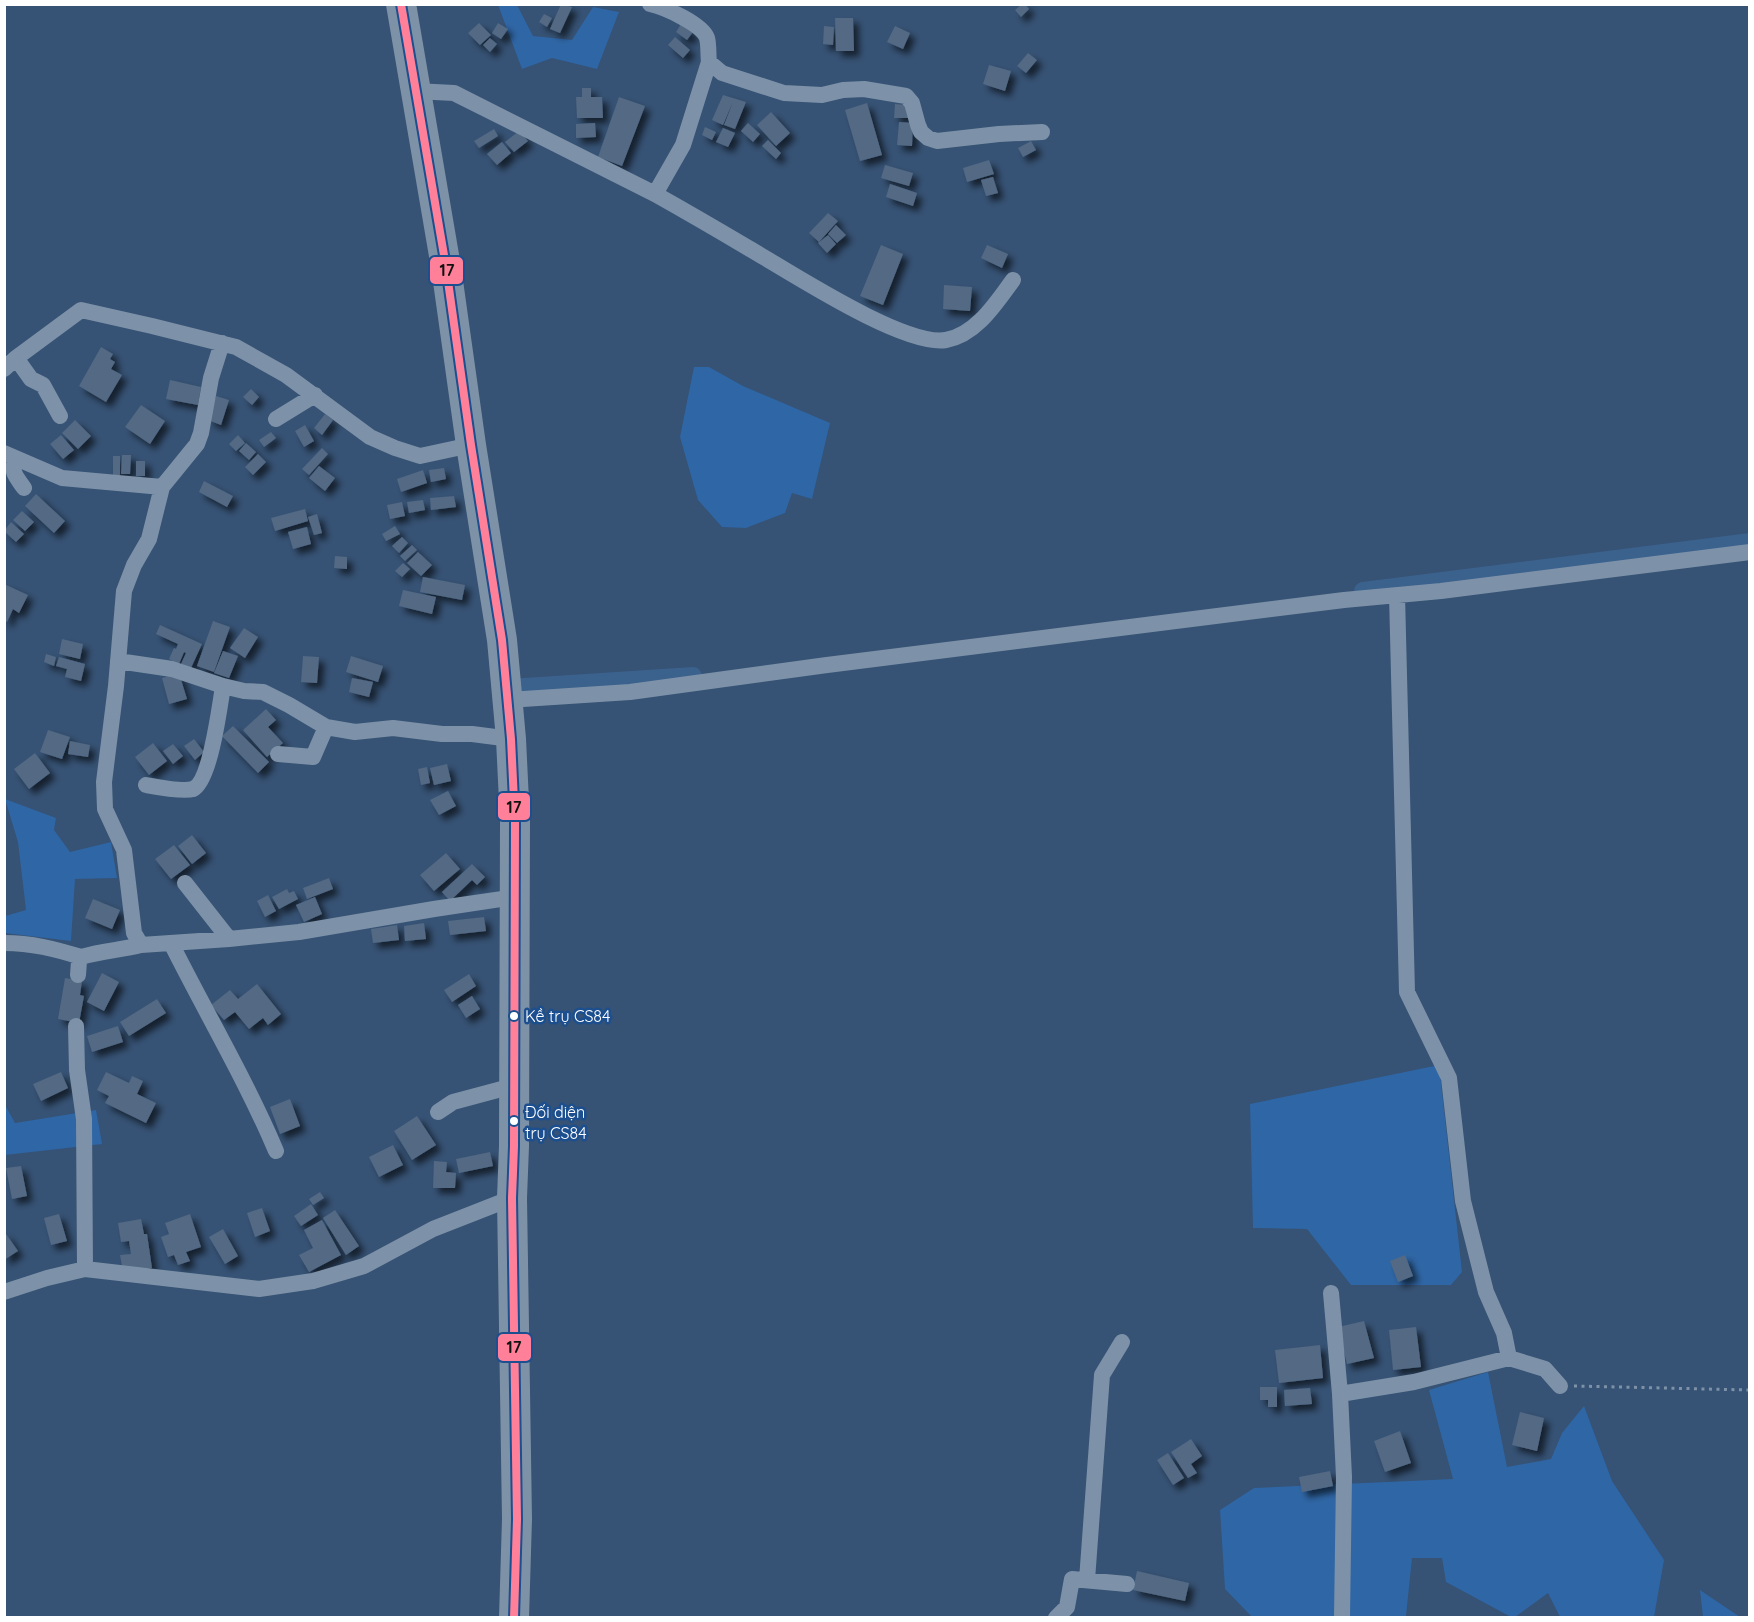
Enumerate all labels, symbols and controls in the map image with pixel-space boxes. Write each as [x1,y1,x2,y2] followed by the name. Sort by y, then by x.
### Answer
[429,256,464,285] line badge: 17
[439,260,455,280] text: 17
[497,792,531,821] line badge: 17
[506,797,522,817] text: 17
[525,1006,610,1026] place label: Kề trụ CS84
[508,1010,520,1022] marker: Kề trụ CS84
[525,1102,587,1143] place label: Đối diện trụ CS84
[508,1115,520,1127] marker: Đối diện trụ CS84
[497,1333,532,1362] line badge: 17
[506,1337,522,1357] text: 17

